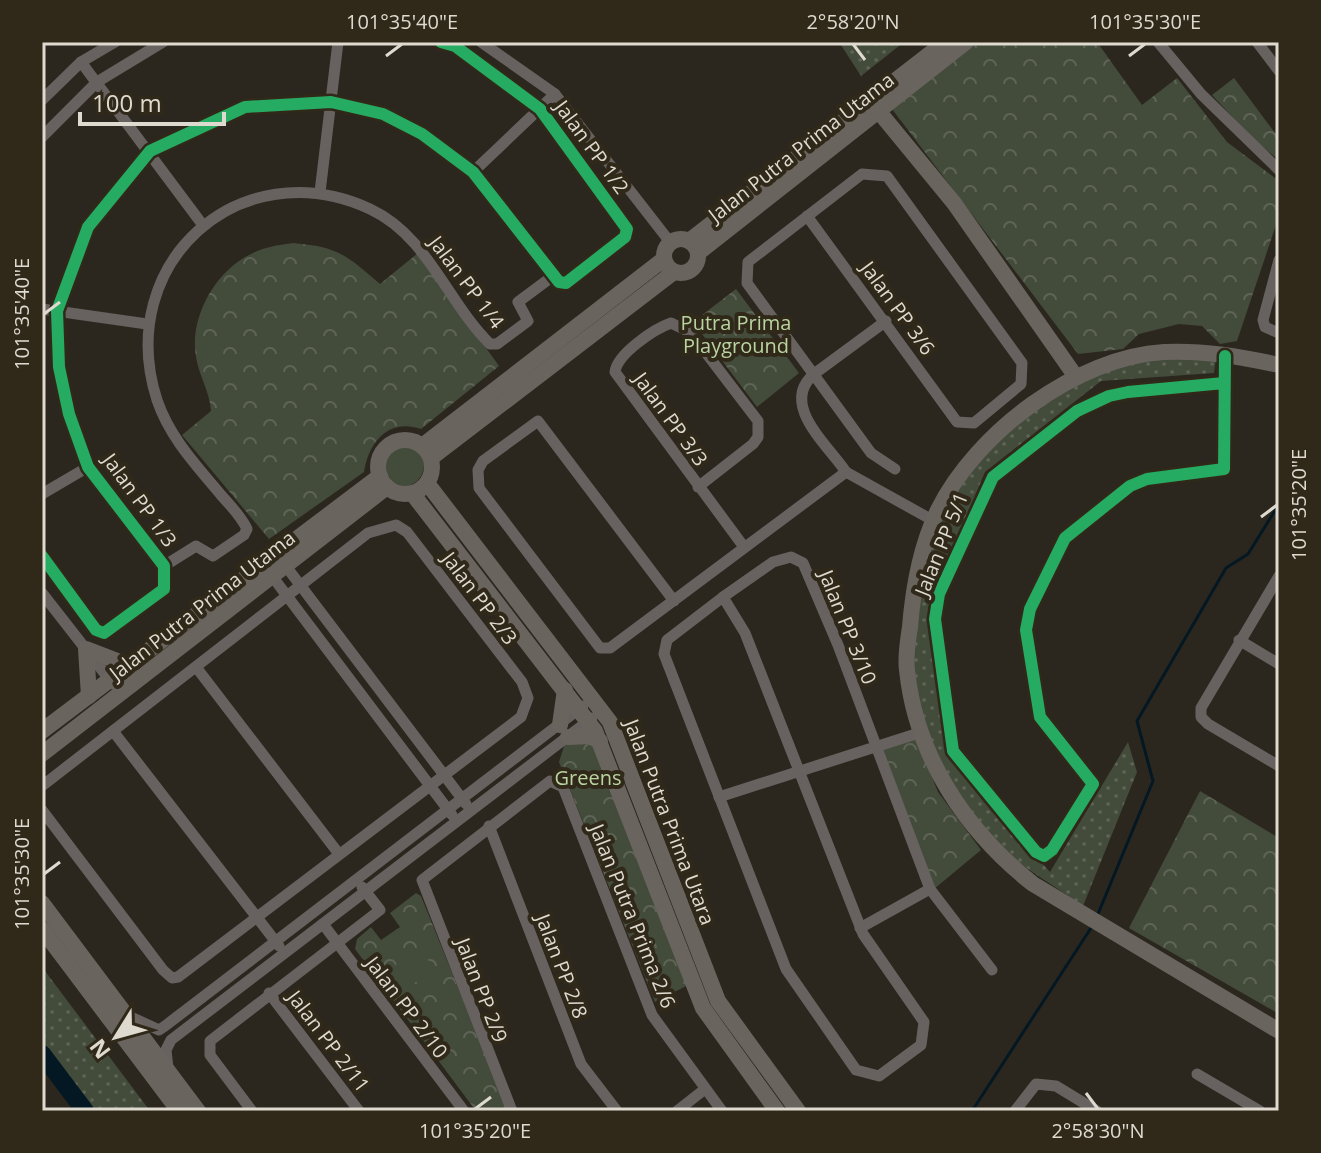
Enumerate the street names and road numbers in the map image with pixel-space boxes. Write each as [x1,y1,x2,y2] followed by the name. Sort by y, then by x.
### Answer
[701,66,899,229] street label: Jalan Putra Prima Utama
[548,93,635,199] street label: Jalan PP 1/2
[422,229,511,334] street label: Jalan PP 1/4
[854,254,941,360] street label: Jalan PP 3/6
[627,365,714,471] street label: Jalan PP 3/3
[96,446,183,552] street label: Jalan PP 1/3
[907,488,974,602] street label: Jalan PP 5/1
[102,524,300,687] street label: Jalan Putra Prima Utama
[435,545,524,650] street label: Jalan PP 2/3
[812,564,883,688] street label: Jalan PP 3/10
[618,713,722,929] street label: Jalan Putra Prima Utara
[583,818,682,1012] street label: Jalan Putra Prima 2/6
[529,908,594,1022] street label: Jalan PP 2/8
[449,932,514,1046] street label: Jalan PP 2/9
[359,949,454,1063] street label: Jalan PP 2/10
[281,983,376,1097] street label: Jalan PP 2/11

